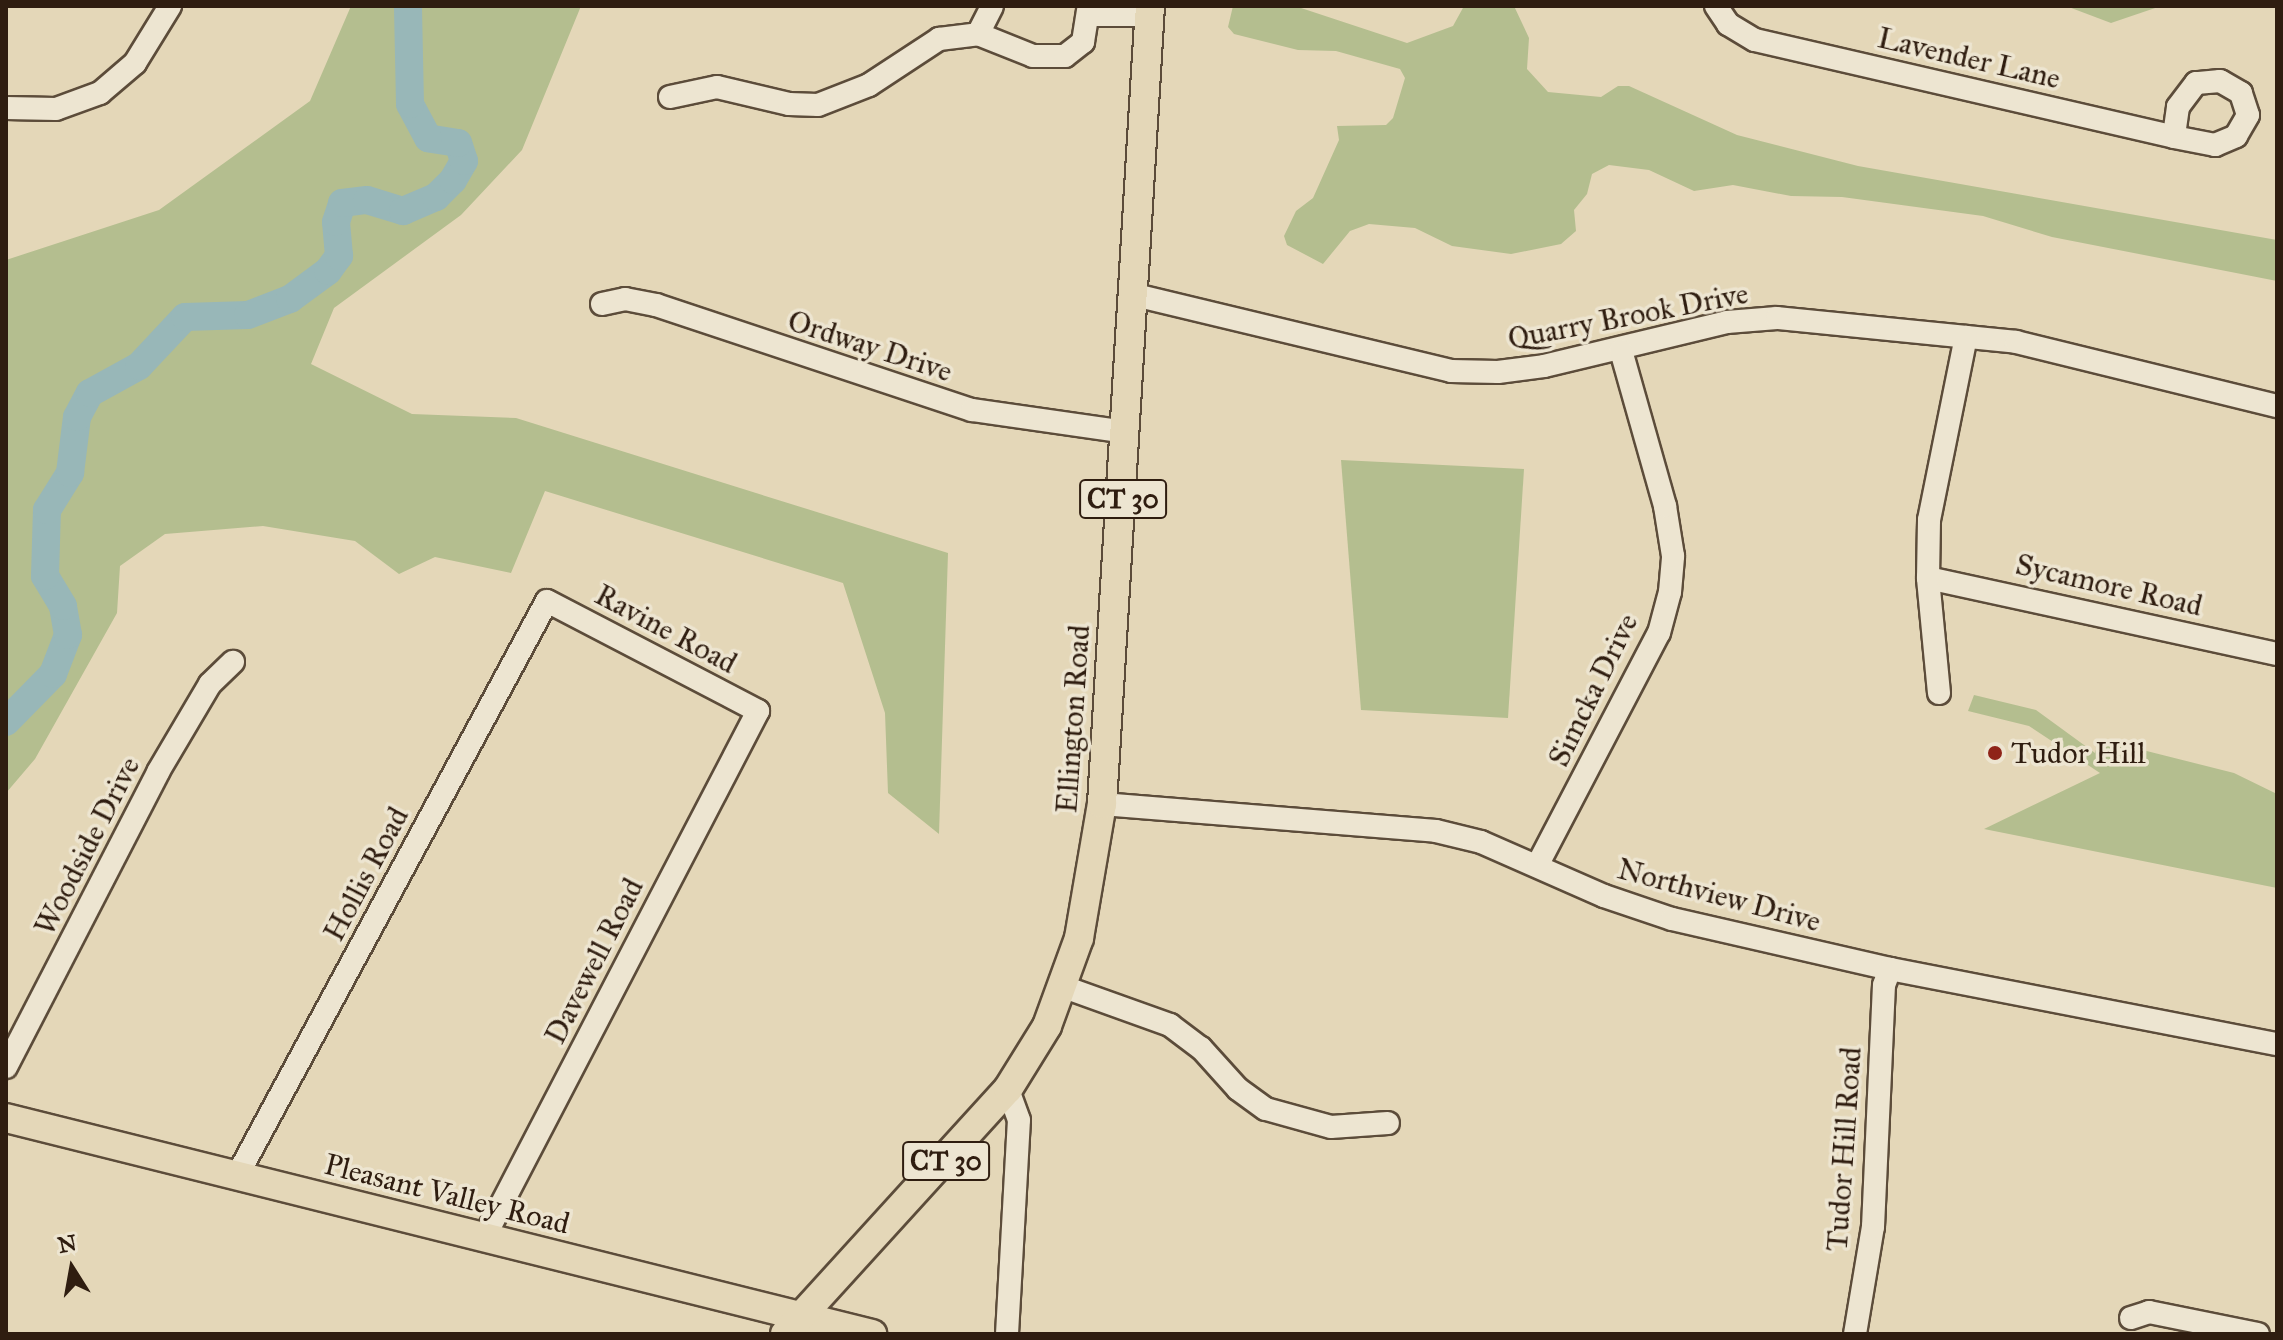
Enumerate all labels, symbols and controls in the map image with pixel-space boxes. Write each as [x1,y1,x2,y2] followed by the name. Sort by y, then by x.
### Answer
[1874,20,2064,96] street label: Lavender Lane
[1505,275,1751,357] street label: Quarry Brook Drive
[783,303,957,389] street label: Ordway Drive
[1079,475,1167,523] road number: CT 30
[2012,546,2206,624] street label: Sycamore Road
[589,577,743,681] street label: Ravine Road
[1541,608,1645,772] street label: Simcka Drive
[1048,624,1098,814] street label: Ellington Road
[2011,735,2146,771] place label: Tudor Hill
[1986,744,2004,762] marker: Tudor Hill
[27,751,147,941] street label: Woodside Drive
[316,801,416,947] street label: Hollis Road
[1613,851,1825,939] street label: Northview Drive
[537,872,651,1050] street label: Davewell Road
[1819,1046,1869,1252] street label: Tudor Hill Road
[902,1137,990,1185] road number: CT 30
[321,1146,573,1242] street label: Pleasant Valley Road
[32,1228,112,1308] north arrow
[56,1229,79,1259] text: N

